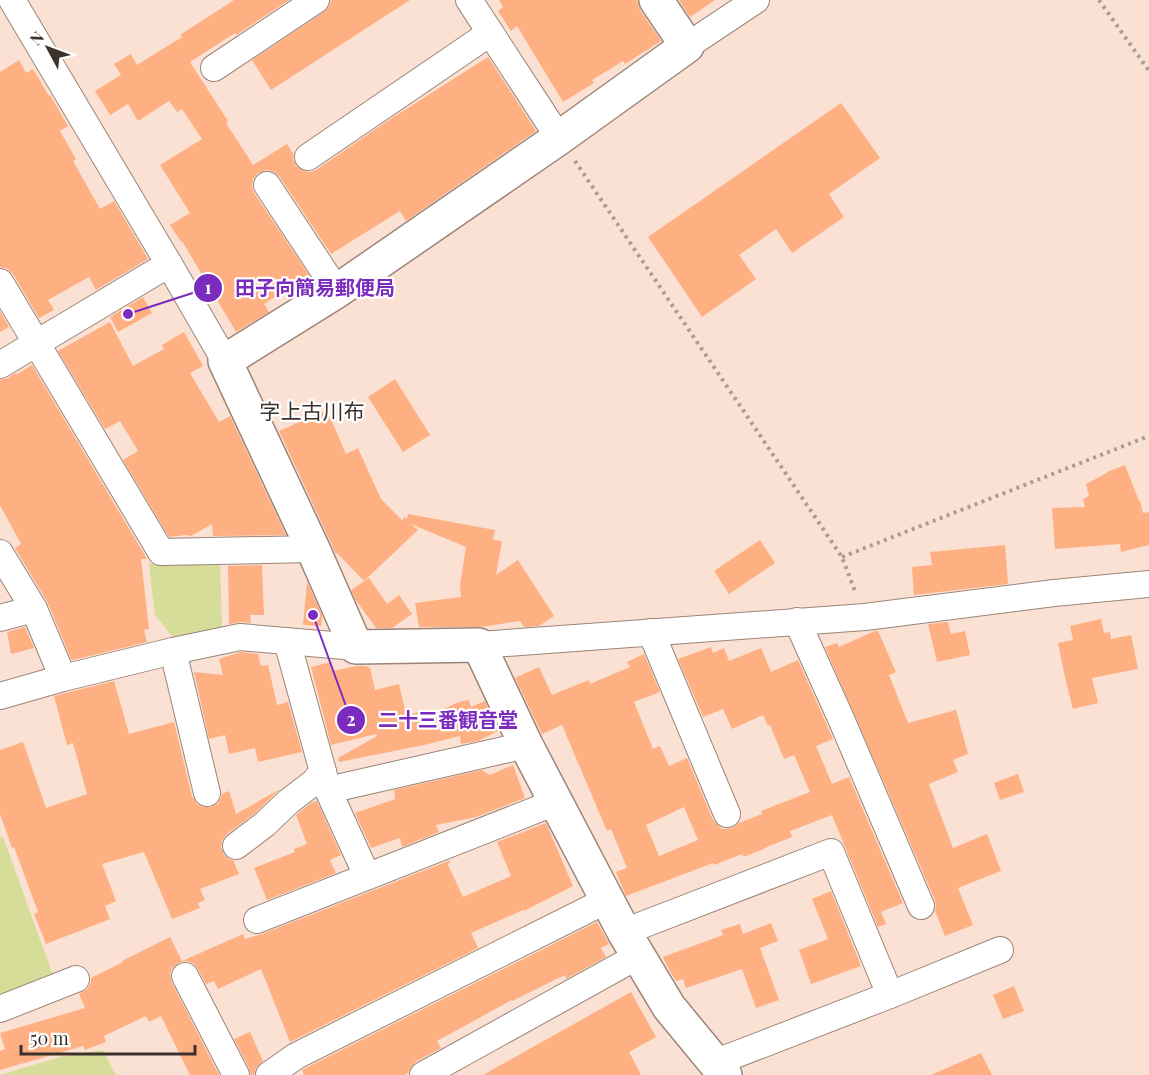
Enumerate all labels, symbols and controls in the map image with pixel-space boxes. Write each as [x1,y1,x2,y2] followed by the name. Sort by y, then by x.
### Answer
[18,18,78,78] north arrow
[25,26,48,49] text: N
[193,269,407,307] callout: 田子向簡易郵便局
[235,273,395,300] text: 田子向簡易郵便局
[205,275,212,299] text: 1
[260,396,365,424] district label: 字上古川布
[336,701,530,739] callout: 二十三番観音堂
[378,705,518,732] text: 二十三番観音堂
[346,707,356,731] text: 2
[21,1018,195,1056] scale bar
[30,1026,69,1050] text: 50 m

